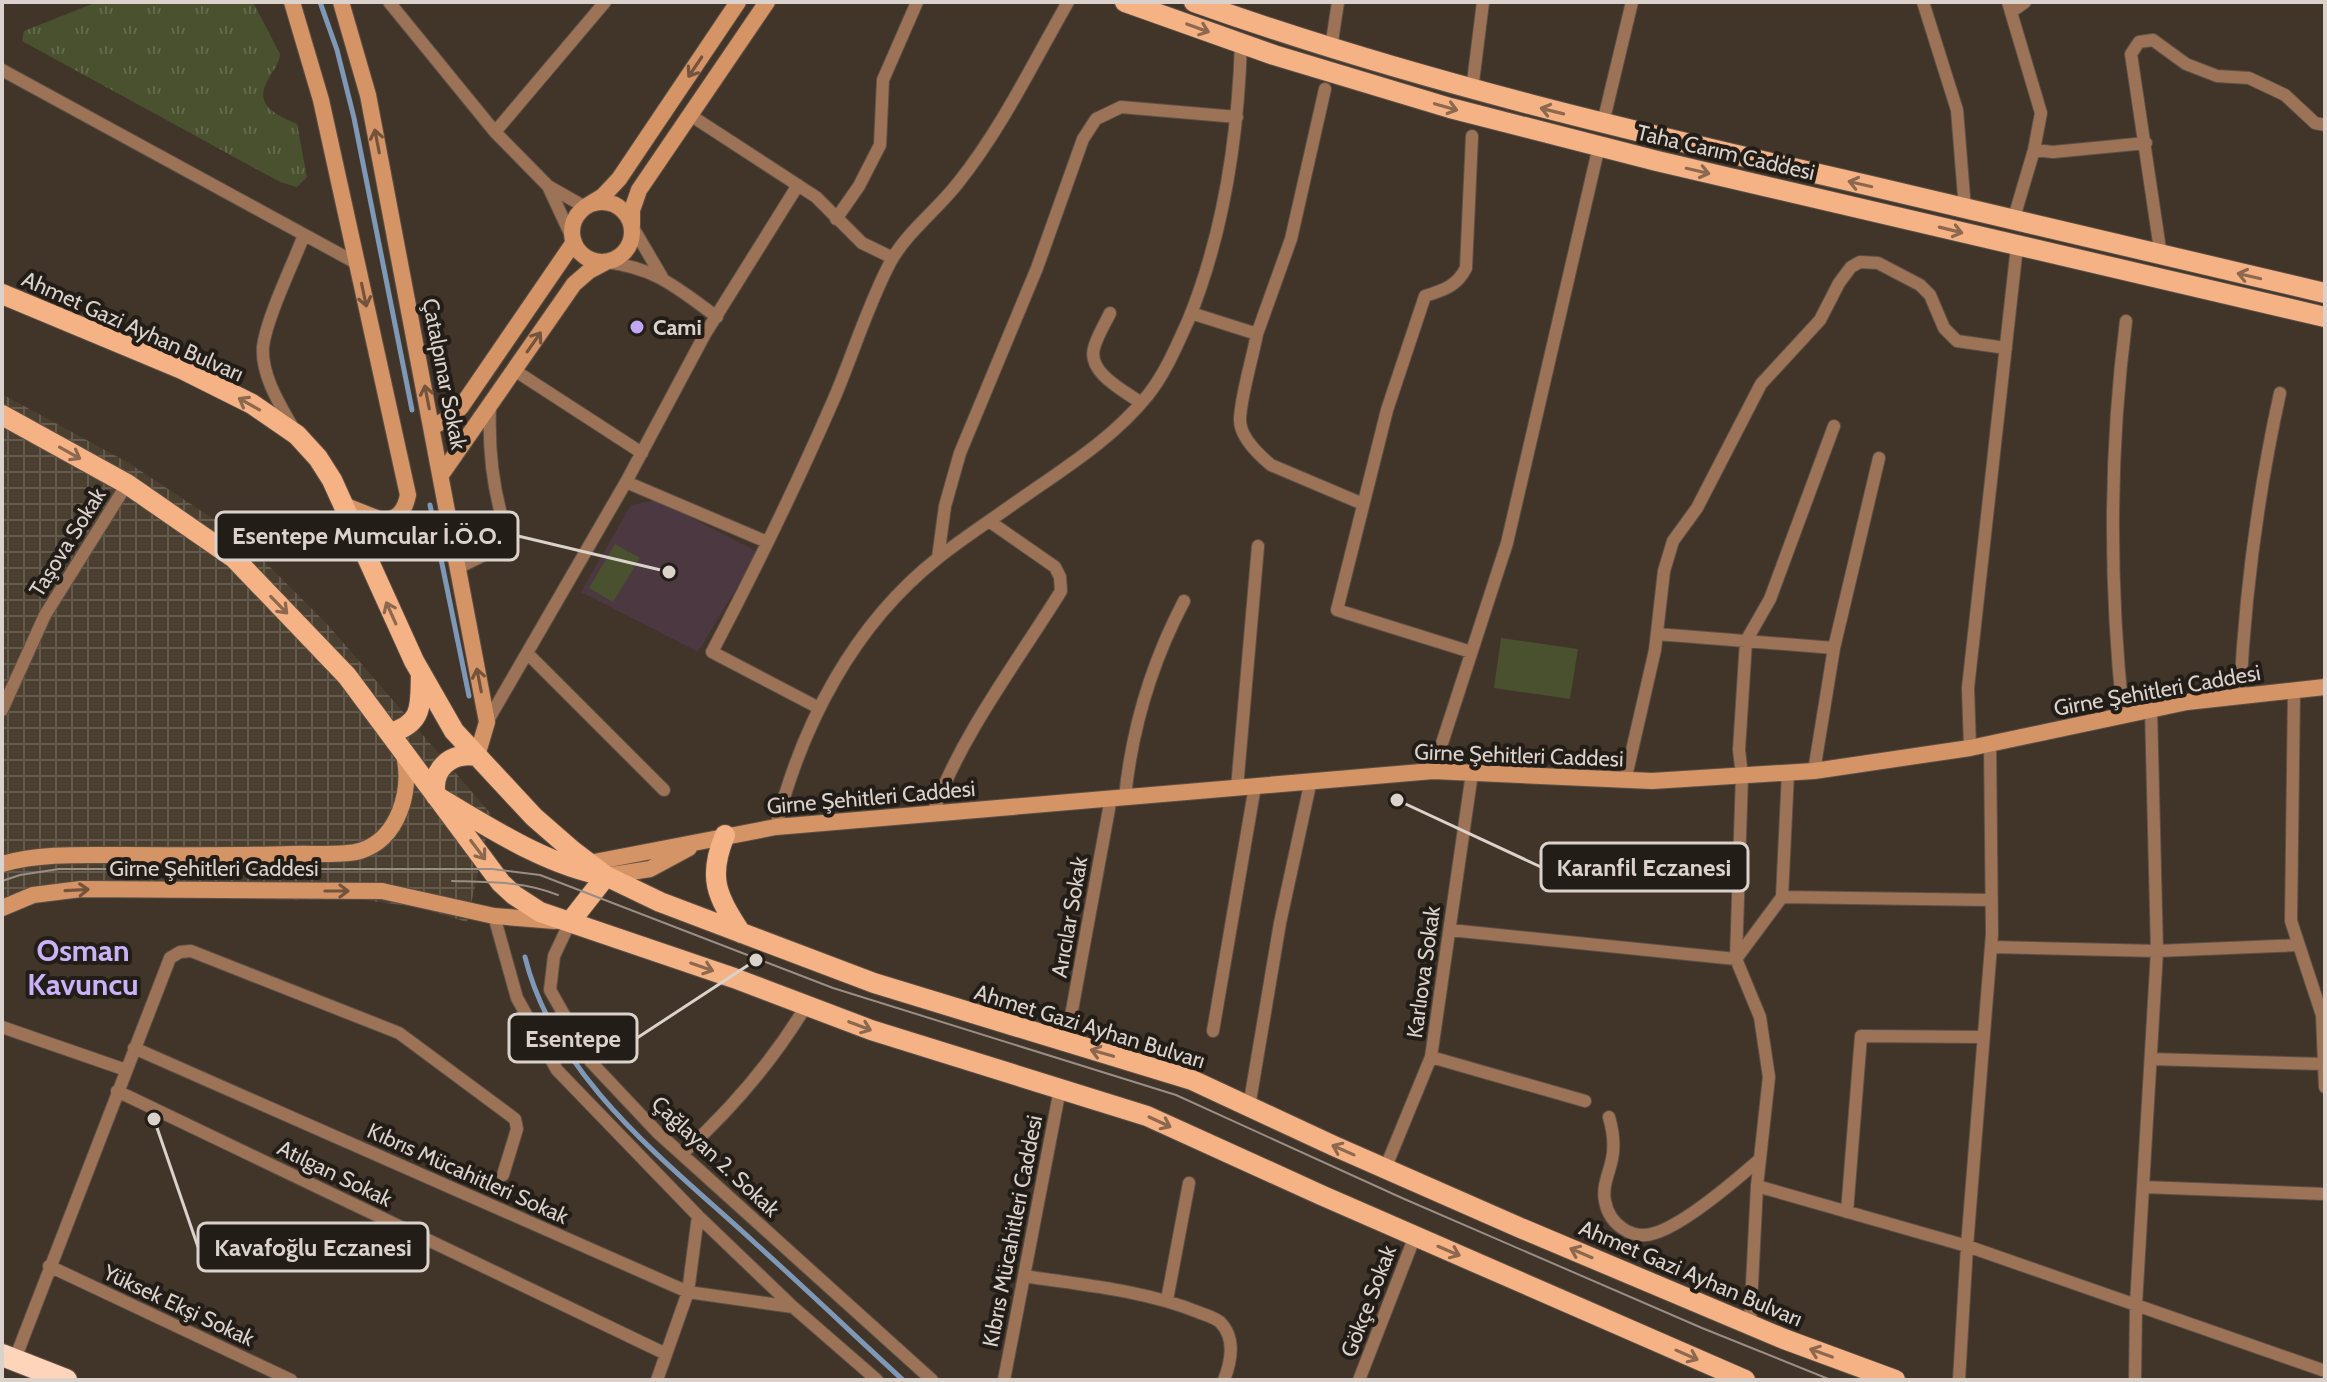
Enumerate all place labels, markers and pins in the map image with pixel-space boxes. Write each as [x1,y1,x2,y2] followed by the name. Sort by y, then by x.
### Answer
[653,314,702,341] place label: Cami
[628,318,646,336] marker: Cami
[216,512,518,560] callout: Esentepe Mumcular İ.Ö.O.
[1541,843,1748,891] callout: Karanfil Eczanesi
[509,1014,637,1062] callout: Esentepe
[198,1223,428,1271] callout: Kavafoğlu Eczanesi

